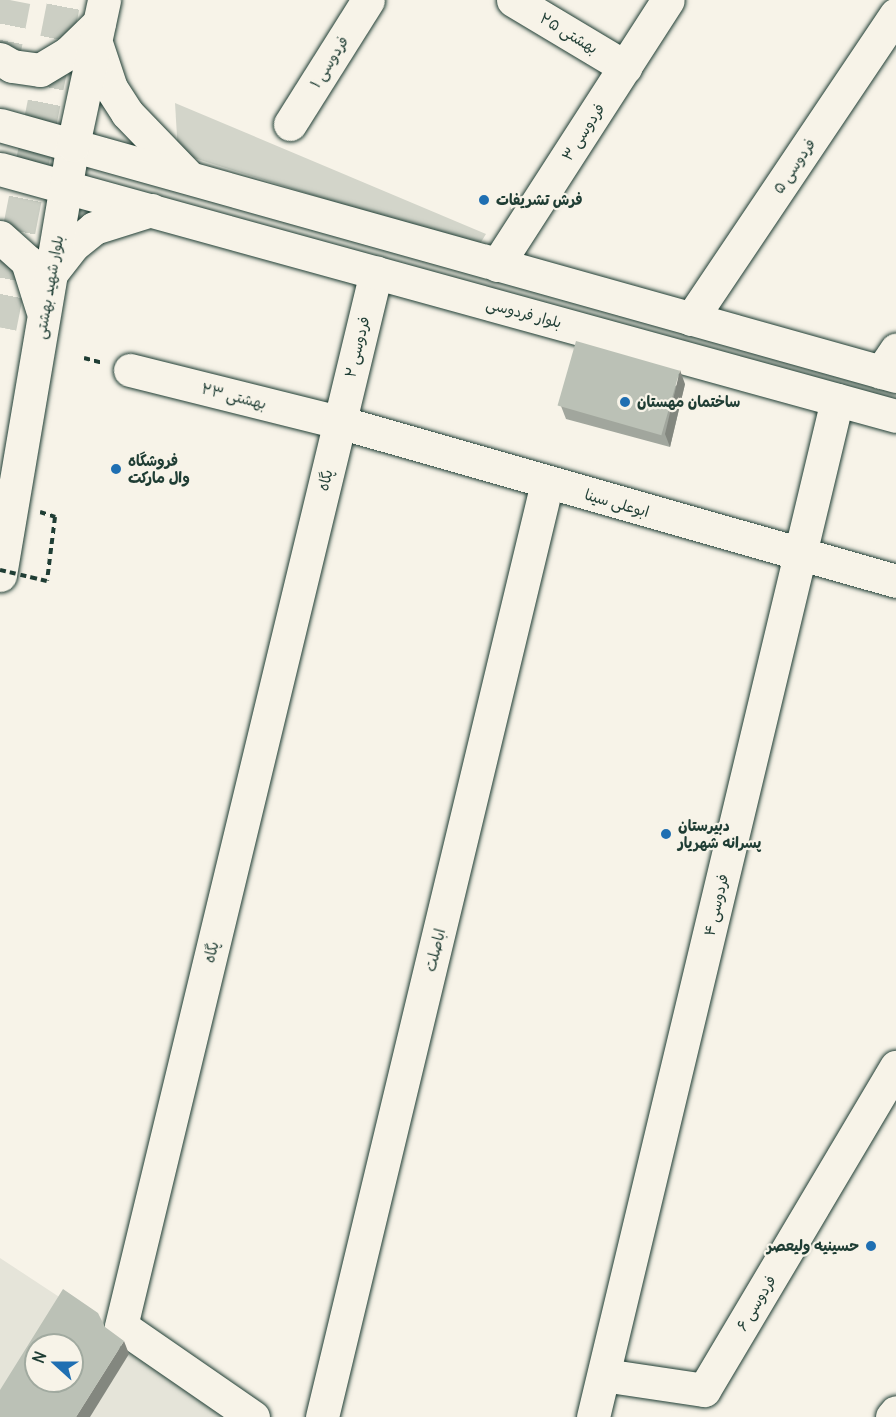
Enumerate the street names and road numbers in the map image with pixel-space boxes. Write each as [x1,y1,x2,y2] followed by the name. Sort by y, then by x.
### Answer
[537,9,601,57] street label: بهشتی ۲۵
[306,33,352,91] street label: فردوسی ۱
[558,100,608,164] street label: فردوسی ۳
[769,135,819,197] street label: فردوسی ۵
[31,234,67,340] street label: بلوار شهید بهشتی
[484,294,564,332] street label: بلوار فردوسی
[341,315,373,379] street label: فردوسی ۲
[200,379,268,413] street label: بهشتی ۲۳
[314,467,336,493] street label: پگاه
[583,485,651,521] street label: ابوعلی سینا
[700,872,732,938] street label: فردوسی ۴
[421,927,449,973] street label: اباصلت
[200,939,222,965] street label: پگاه
[733,1272,779,1334] street label: فردوسی ۶

